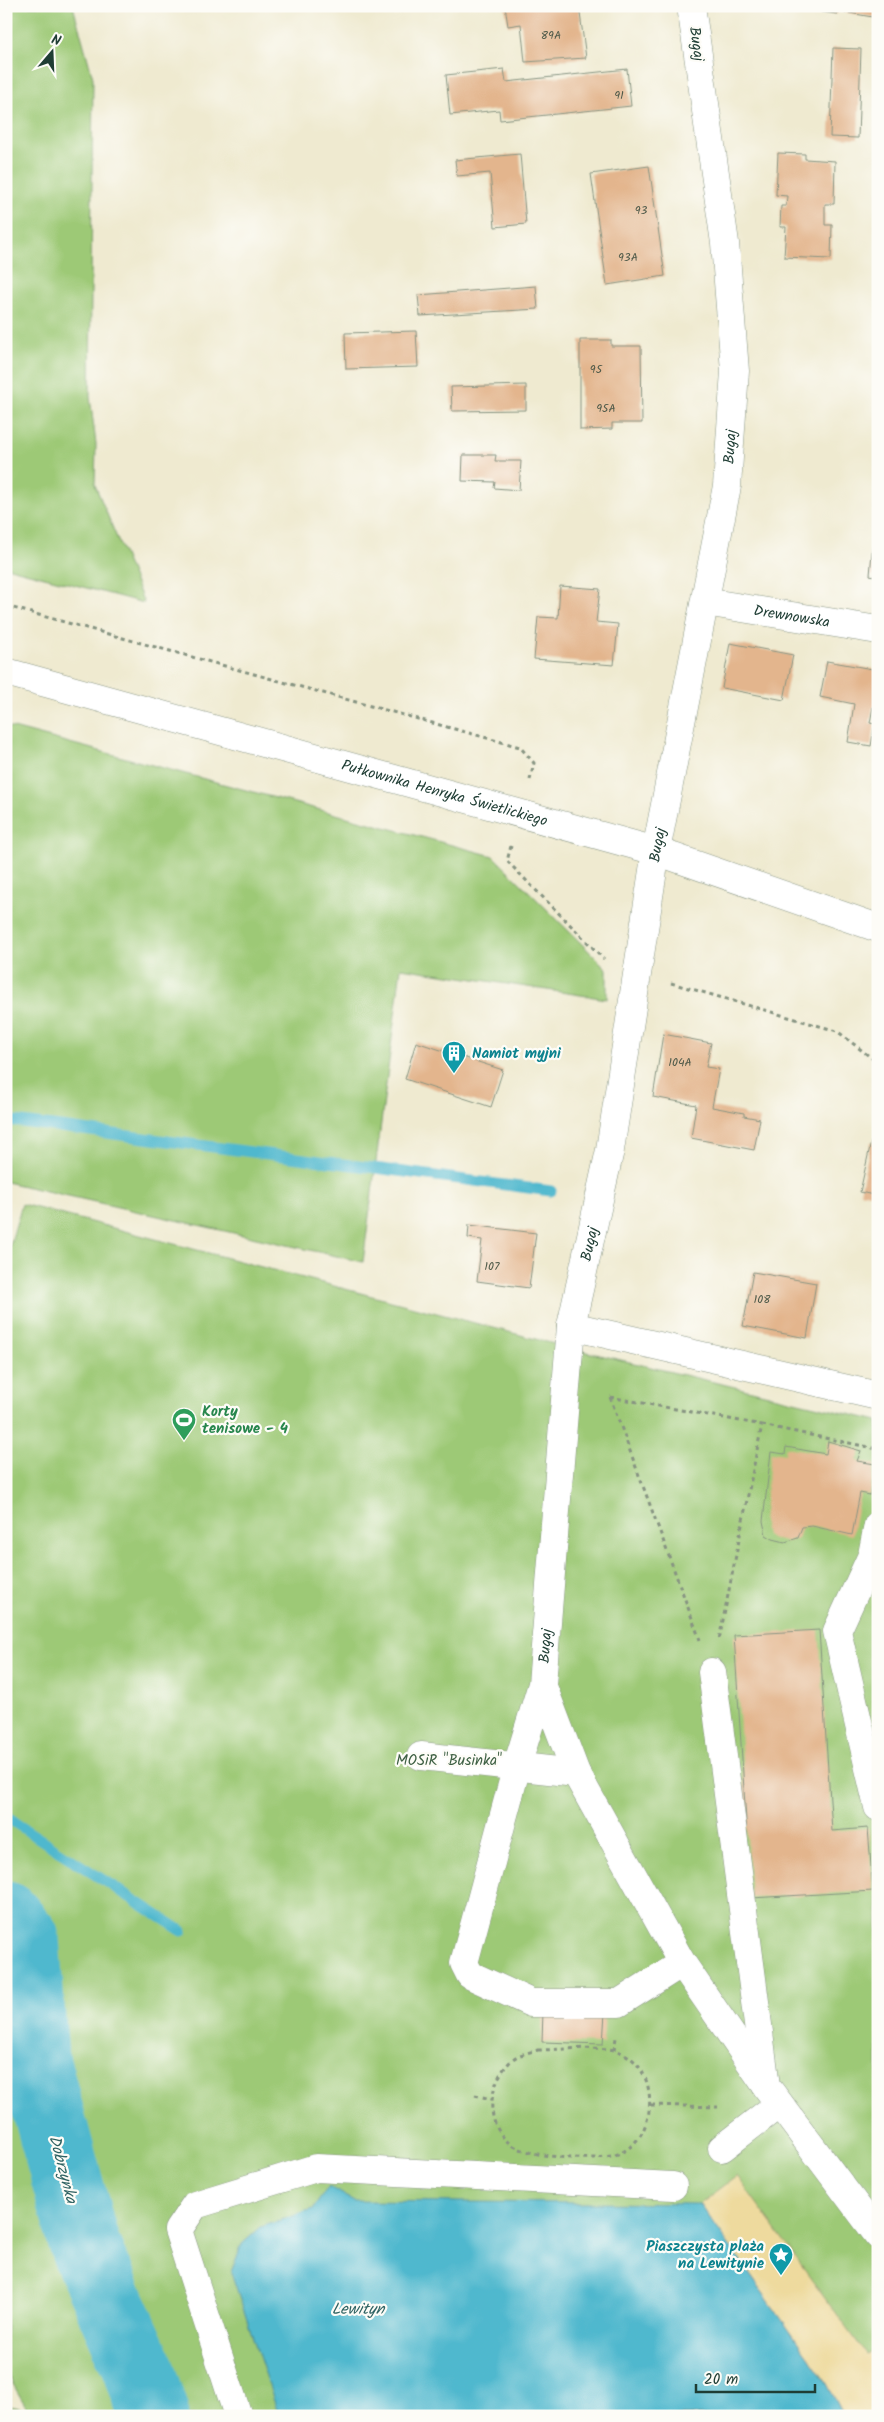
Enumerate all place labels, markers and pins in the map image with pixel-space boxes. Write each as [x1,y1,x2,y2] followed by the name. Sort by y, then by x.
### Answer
[441,1040,467,1074] building icon: Namiot myjni
[472,1042,562,1066] place label: Namiot myjni
[202,1400,288,1441] place label: Korty tenisowe - 4
[171,1407,197,1441] sports icon: Korty tenisowe - 4
[646,2235,765,2276] place label: Piaszczysta plaża na Lewitynie
[768,2242,794,2276] place icon: Piaszczysta plaża na Lewitynie

